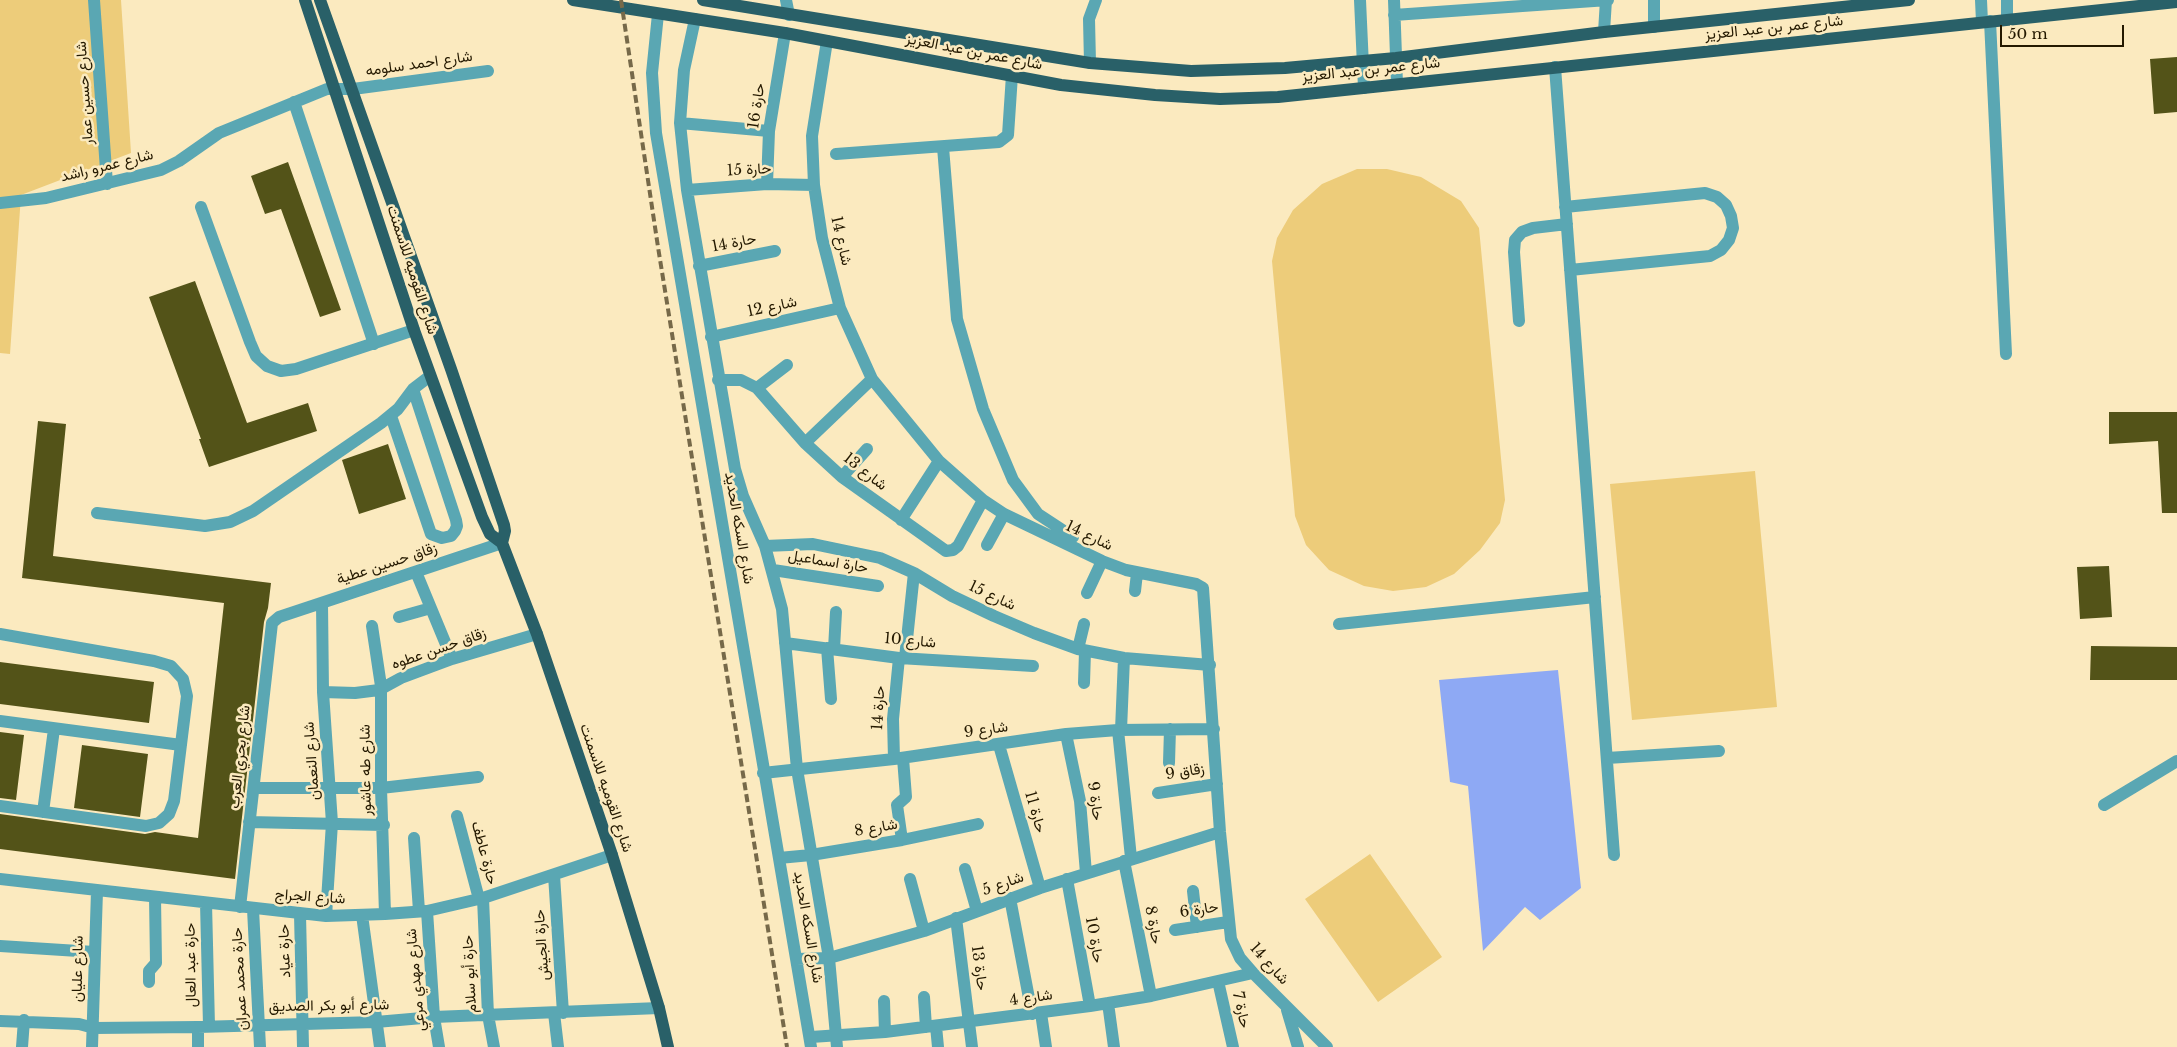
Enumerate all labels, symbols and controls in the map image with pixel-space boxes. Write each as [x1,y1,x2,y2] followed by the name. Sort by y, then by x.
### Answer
[1704,12,1844,44] street label: شارع عمر بن عبد العزيز
[2002,15,2126,47] scale bar
[2008,24,2048,43] text: 50 m
[904,30,1044,74] street label: شارع عمر بن عبد العزيز
[72,41,98,145] street label: شارع حسين عمار
[364,48,474,80] street label: شارع احمد سلومه
[1301,54,1441,86] street label: شارع عمر بن عبد العزيز
[745,82,769,130] street label: حارة 16
[59,146,155,186] street label: شارع عمرو راشد
[726,160,772,180] street label: حارة 15
[383,203,441,337] street label: شارع القوميه للاسمنت
[827,215,855,267] street label: شارع 14
[710,230,758,256] street label: حارة 14
[745,293,799,321] street label: شارع 12
[840,449,890,495] street label: شارع 13
[720,471,758,585] street label: شارع السكه الحديد
[1063,517,1115,555] street label: شارع 14
[335,539,439,589] street label: زقاق حسين عطية
[787,547,869,577] street label: حارة اسماعيل
[966,577,1018,615] street label: شارع 15
[389,624,489,674] street label: زقاق حسن عطوه
[883,630,937,652] street label: شارع 10
[869,685,889,731] street label: حارة 14
[226,704,254,810] street label: شارع بحري العرب
[963,718,1009,742] street label: شارع 9
[300,721,324,801] street label: شارع النعمان
[576,721,636,855] street label: شارع القوميه للاسمنت
[356,724,376,816] street label: شارع طه عاشور
[1164,760,1206,784] street label: زقاق 9
[1083,780,1107,822] street label: حارة 9
[1020,789,1050,835] street label: حارة 11
[853,815,899,841] street label: شارع 8
[467,819,501,887] street label: حارة عاطف
[980,868,1026,900] street label: شارع 5
[789,870,827,984] street label: شارع السكه الحديد
[274,886,346,908] street label: شارع الجراج
[1178,898,1220,922] street label: حارة 6
[1141,904,1165,946] street label: حارة 8
[531,909,553,981] street label: حارة الجيش
[1081,915,1107,965] street label: حارة 10
[181,923,201,1007] street label: حارة عبد العال
[275,924,295,978] street label: حارة عياد
[228,927,252,1031] street label: حارة محمد عمران
[403,928,429,1032] street label: شارع مهدي مرعي
[459,935,481,1013] street label: حارة أبو سلام
[68,936,88,1002] street label: شارع عليان
[1246,939,1292,989] street label: شارع 14
[967,944,991,992] street label: حارة 13
[1008,986,1054,1010] street label: شارع 4
[1228,990,1254,1030] street label: حارة 7
[269,996,389,1016] street label: شارع أبو بكر الصديق

